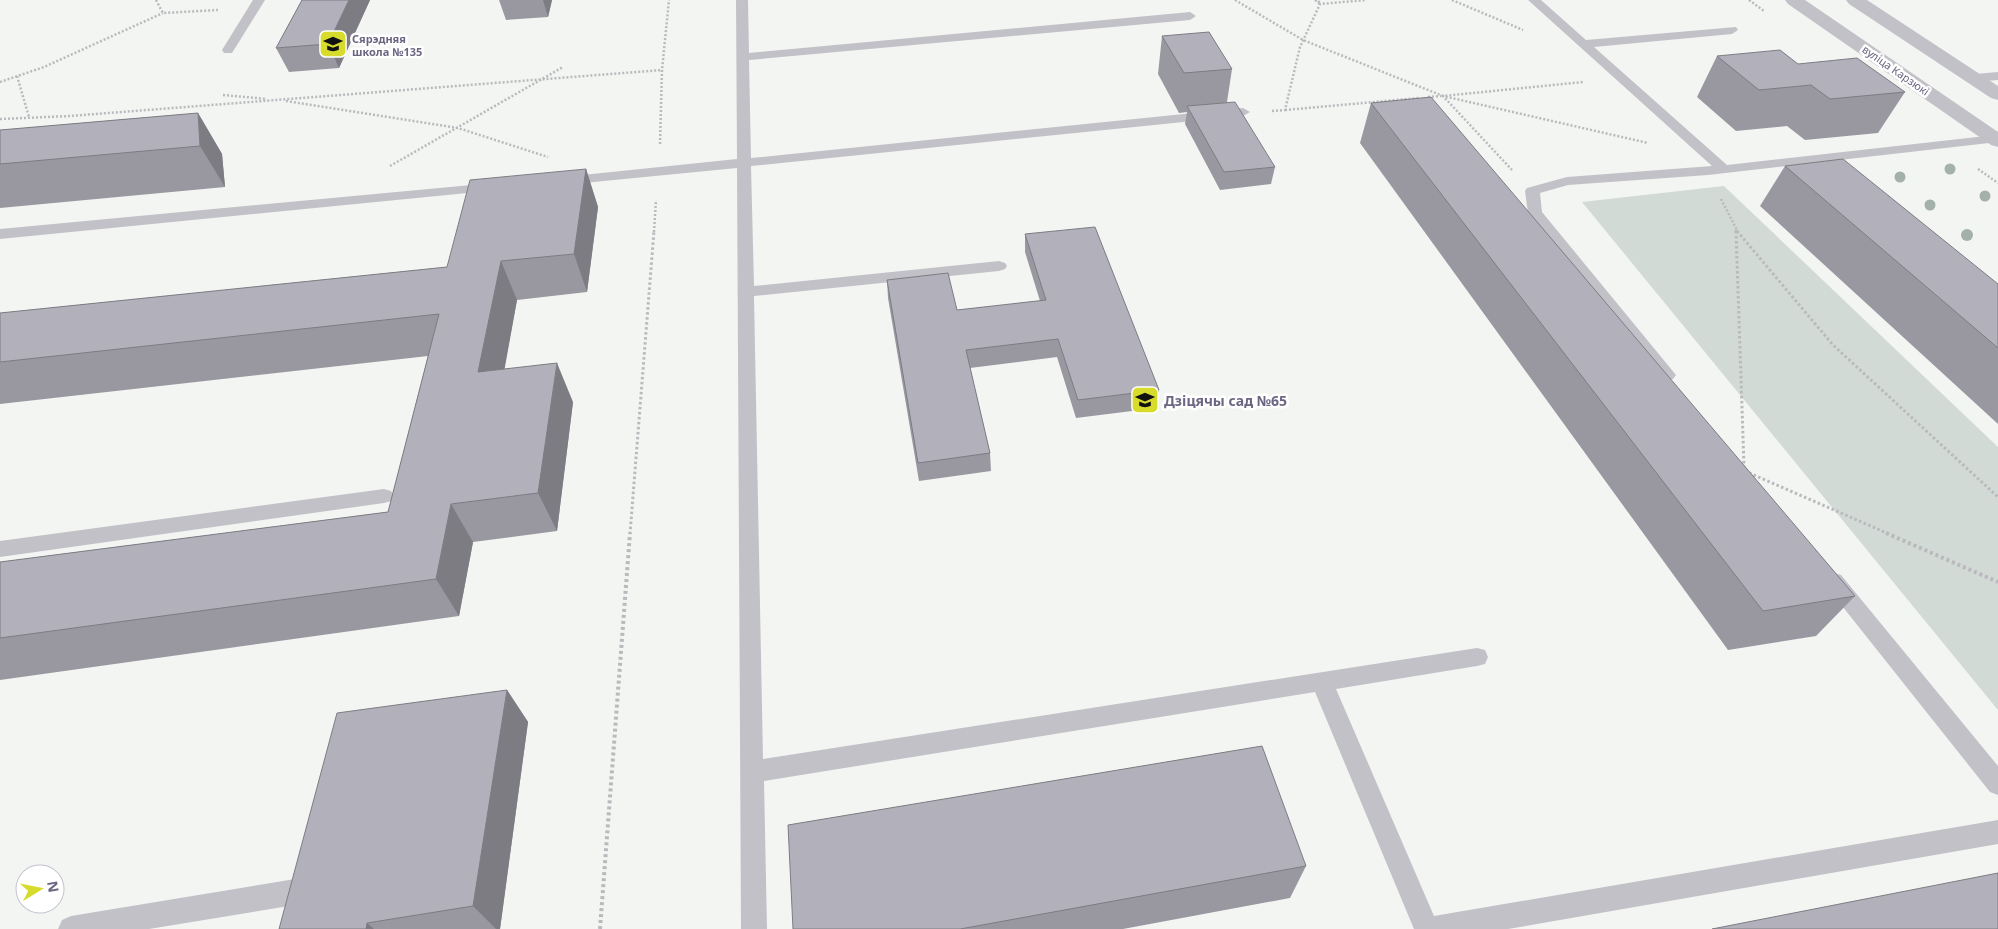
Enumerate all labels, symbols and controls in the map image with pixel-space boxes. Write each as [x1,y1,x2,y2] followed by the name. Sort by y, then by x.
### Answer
[318,29,348,59] school or university icon: Сярэдняя школа №135
[352,31,422,59] place label: Сярэдняя школа №135
[1860,41,1932,99] street label: вуліца Карзюкі
[1130,385,1160,415] school or university icon: Дзіцячы сад №65
[1164,391,1287,410] place label: Дзіцячы сад №65
[15,864,65,914] north arrow
[43,879,64,894] text: N

